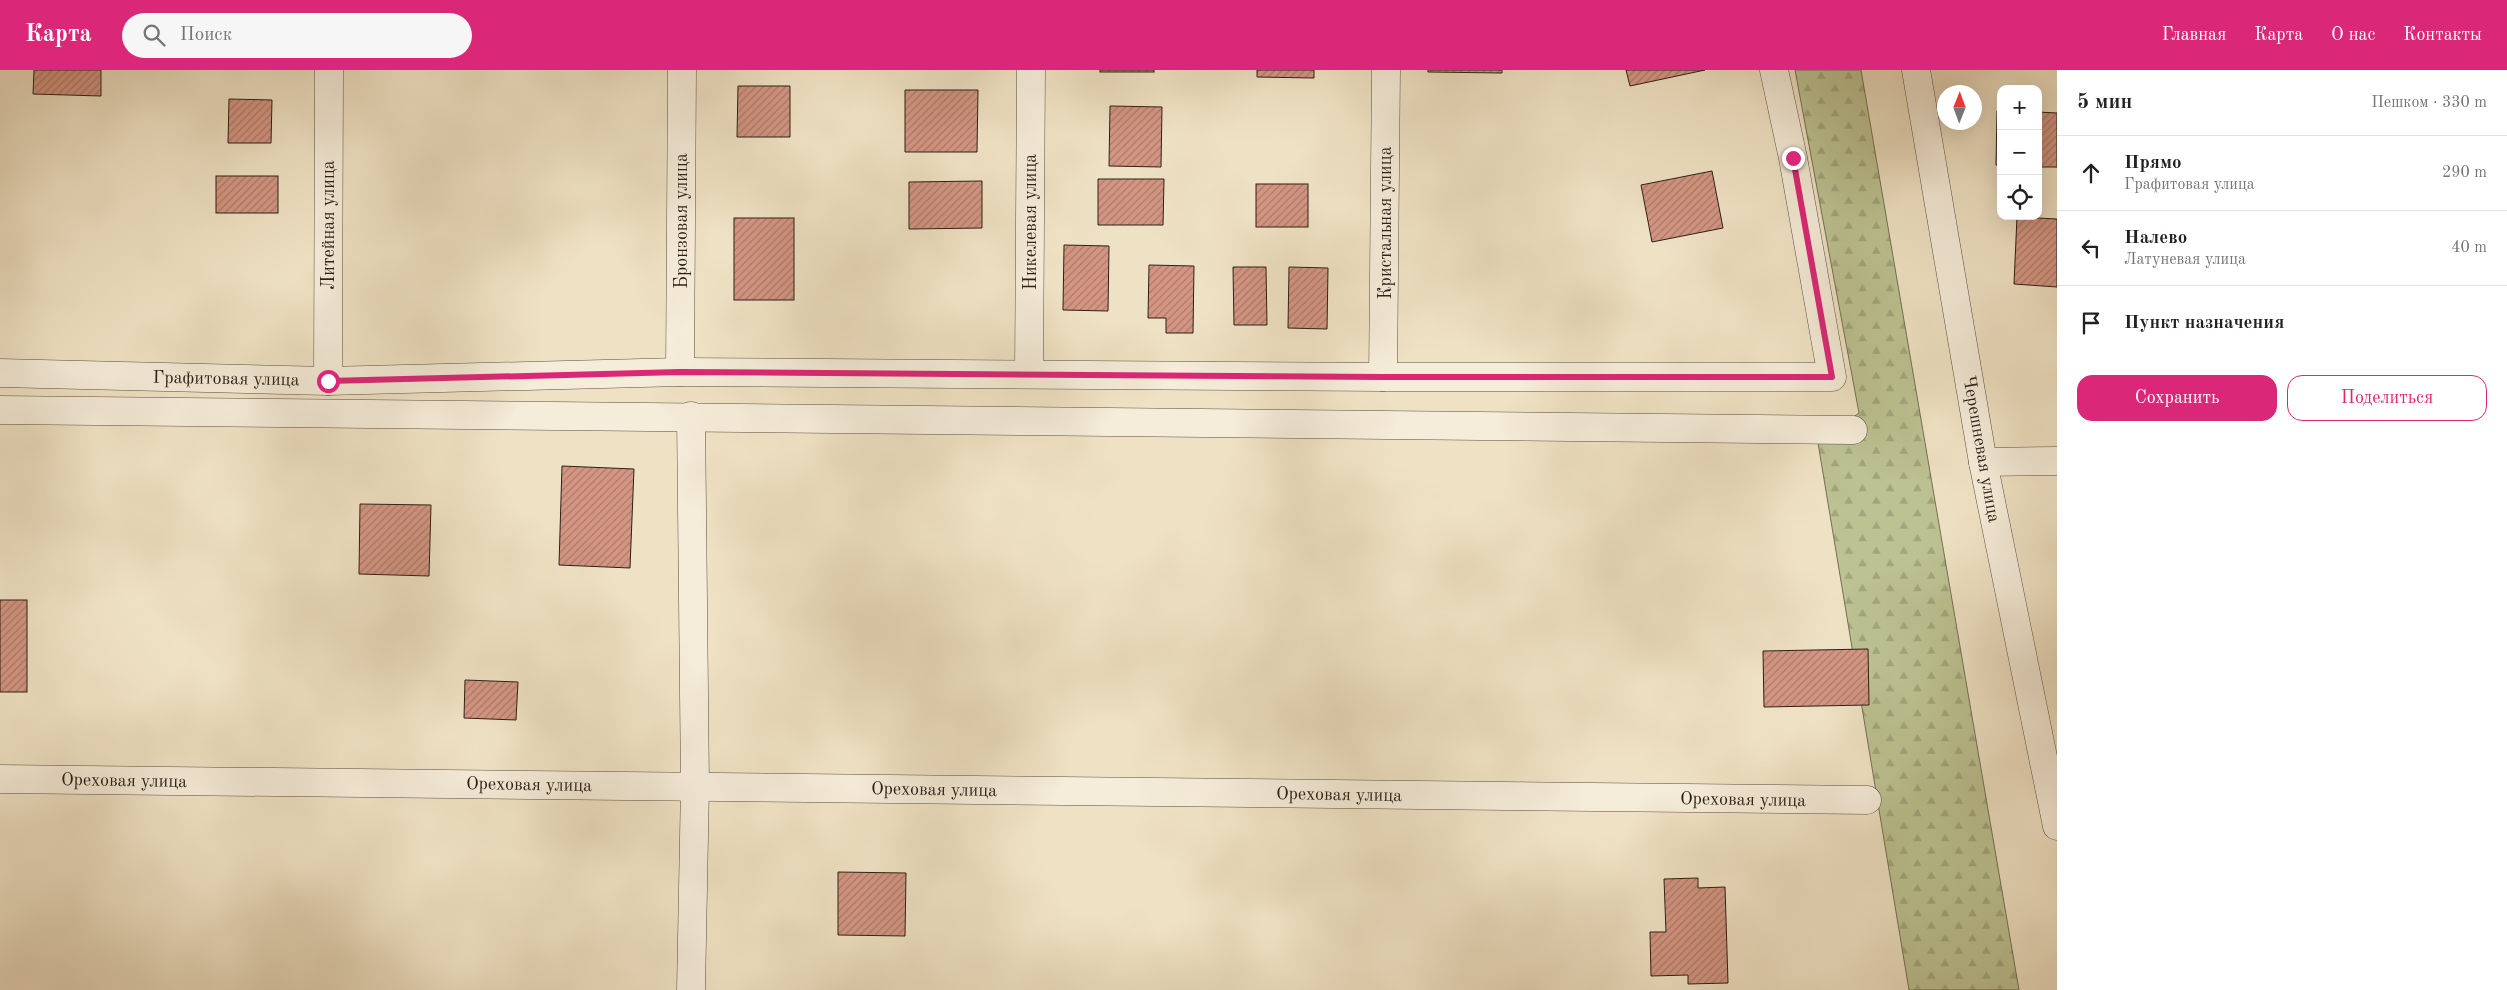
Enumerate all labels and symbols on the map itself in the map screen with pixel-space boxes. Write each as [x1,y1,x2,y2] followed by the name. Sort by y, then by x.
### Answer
[1937,85,1982,130] north arrow
[1377,146,1395,300] street label: Кристальная улица
[1782,147,1805,170] route end
[673,153,691,289] street label: Бронзовая улица
[1022,154,1040,290] street label: Никелевая улица
[320,160,338,290] street label: Литейная улица
[152,369,300,390] street label: Графитовая улица
[317,370,340,393] route start
[1959,374,2003,524] street label: Черешневая улица
[61,771,187,791] street label: Ореховая улица
[466,775,592,795] street label: Ореховая улица
[871,780,997,800] street label: Ореховая улица
[1276,785,1402,805] street label: Ореховая улица
[1680,790,1806,810] street label: Ореховая улица

